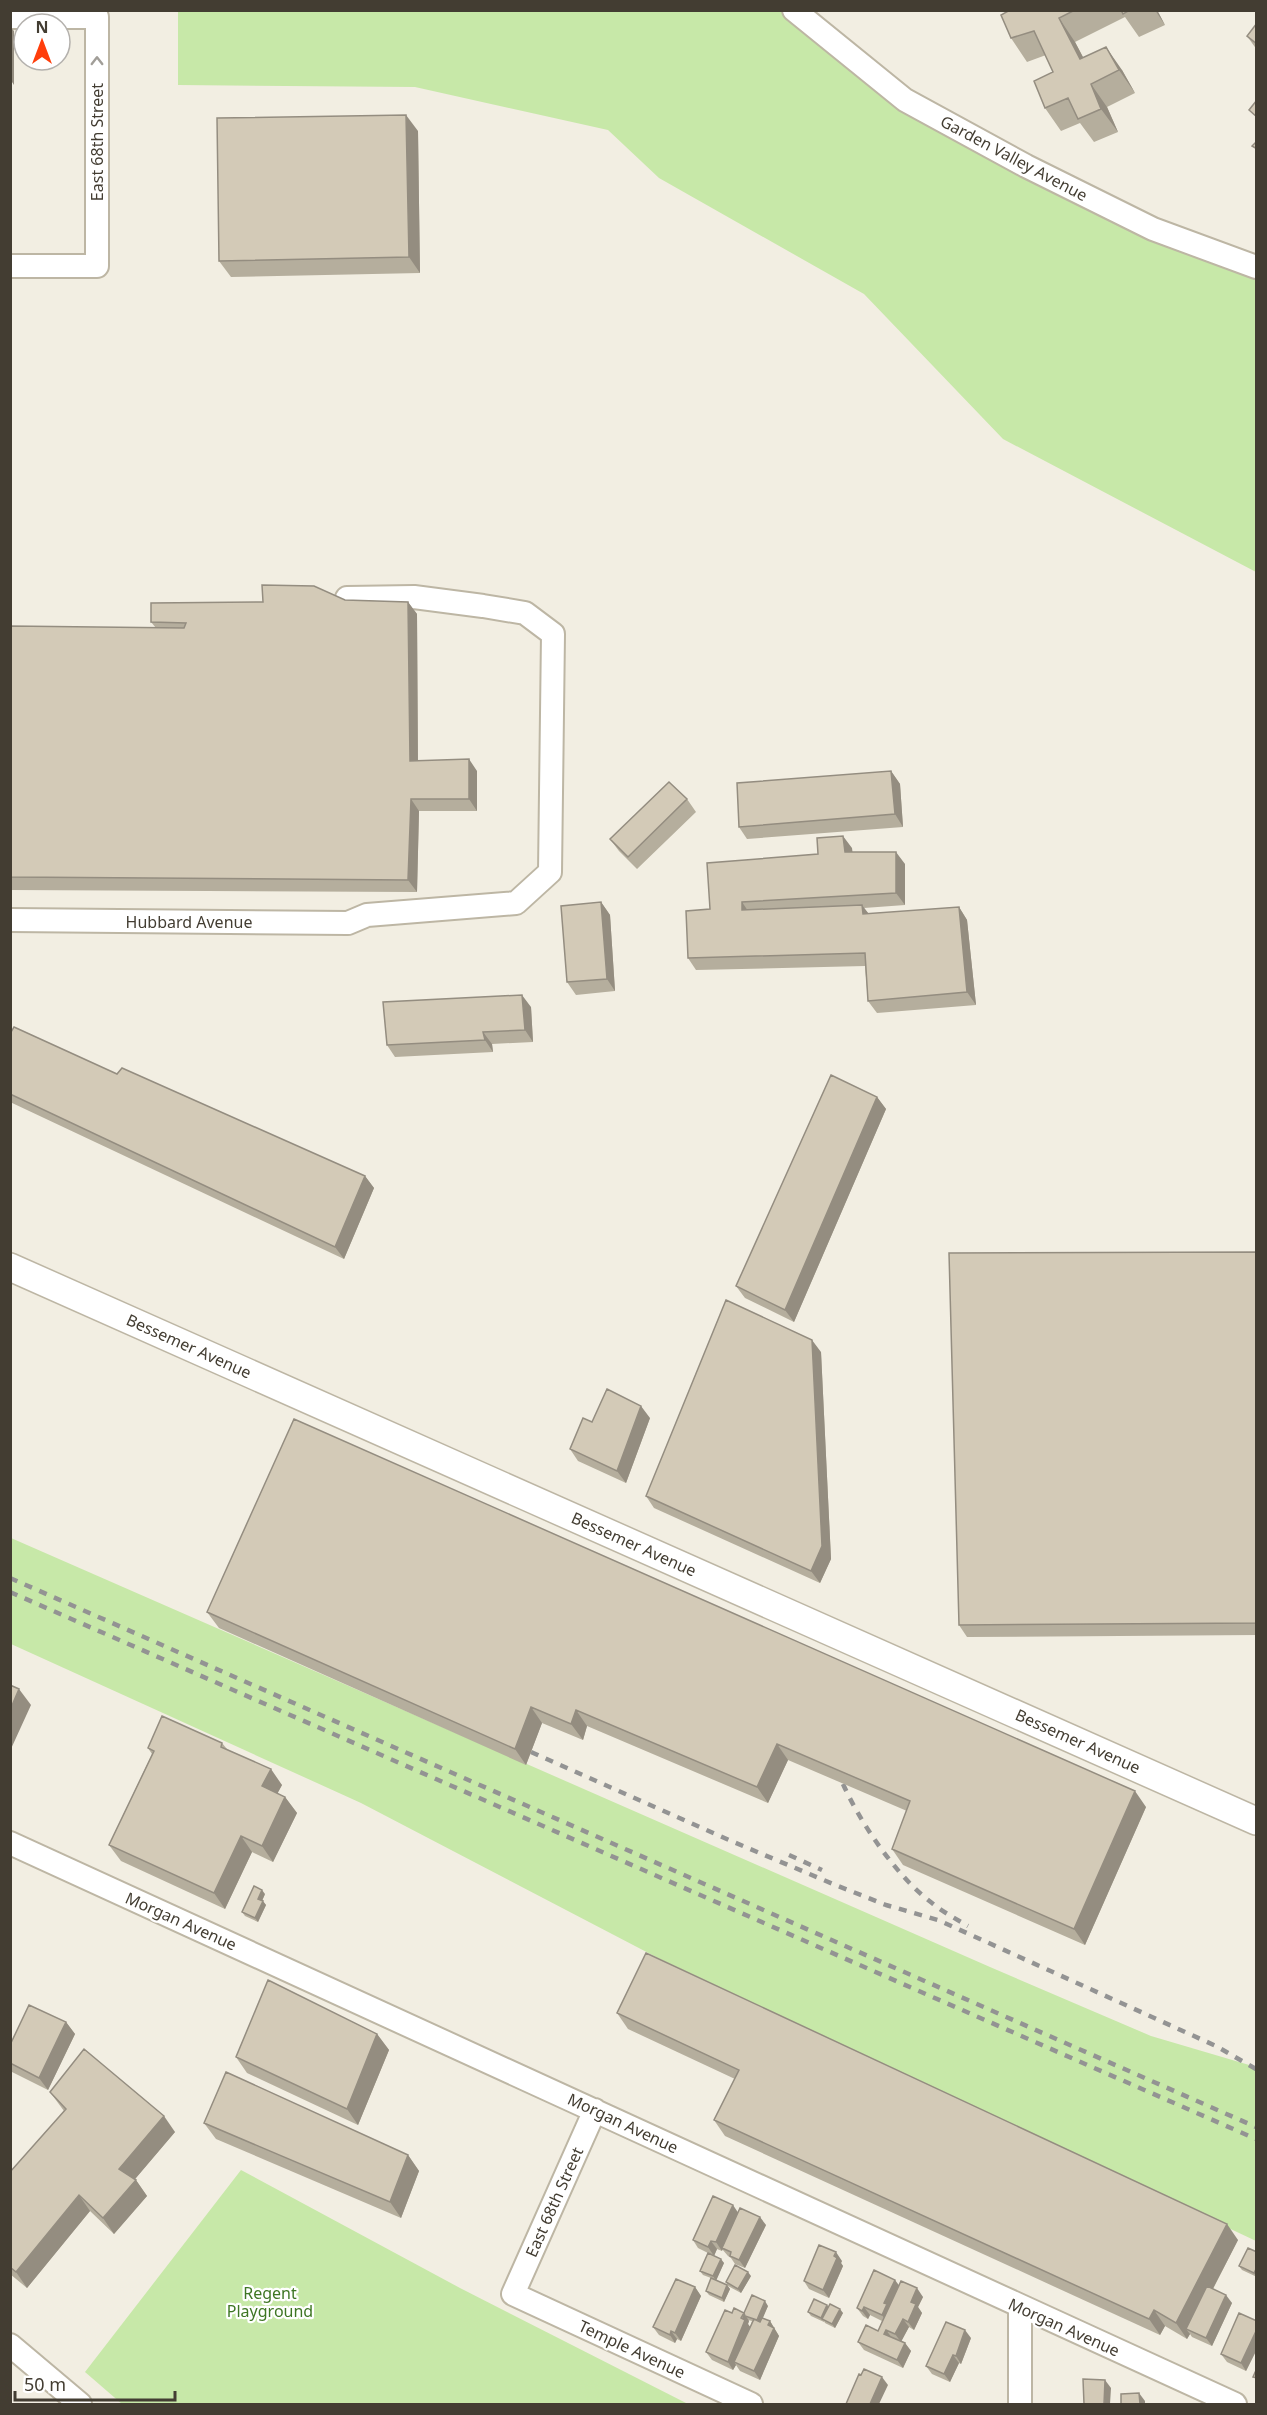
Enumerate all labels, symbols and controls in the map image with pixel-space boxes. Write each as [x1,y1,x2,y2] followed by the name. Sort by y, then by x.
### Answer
[12,12,72,72] north arrow
[35,16,49,38] text: N
[91,56,103,65] one-way arrow
[86,83,108,201] street label: East 68th Street
[937,110,1091,206] street label: Garden Valley Avenue
[126,911,252,933] street label: Hubbard Avenue
[123,1309,255,1383] street label: Bessemer Avenue
[568,1507,700,1581] street label: Bessemer Avenue
[1012,1704,1144,1778] street label: Bessemer Avenue
[122,1887,240,1955] street label: Morgan Avenue
[564,2088,682,2158] street label: Morgan Avenue
[520,2143,588,2261] street label: East 68th Street
[227,2282,313,2322] park label: Regent Playground
[1005,2293,1123,2361] street label: Morgan Avenue
[575,2315,689,2383] street label: Temple Avenue
[15,2364,176,2402] scale bar
[24,2372,66,2396] text: 50 m

